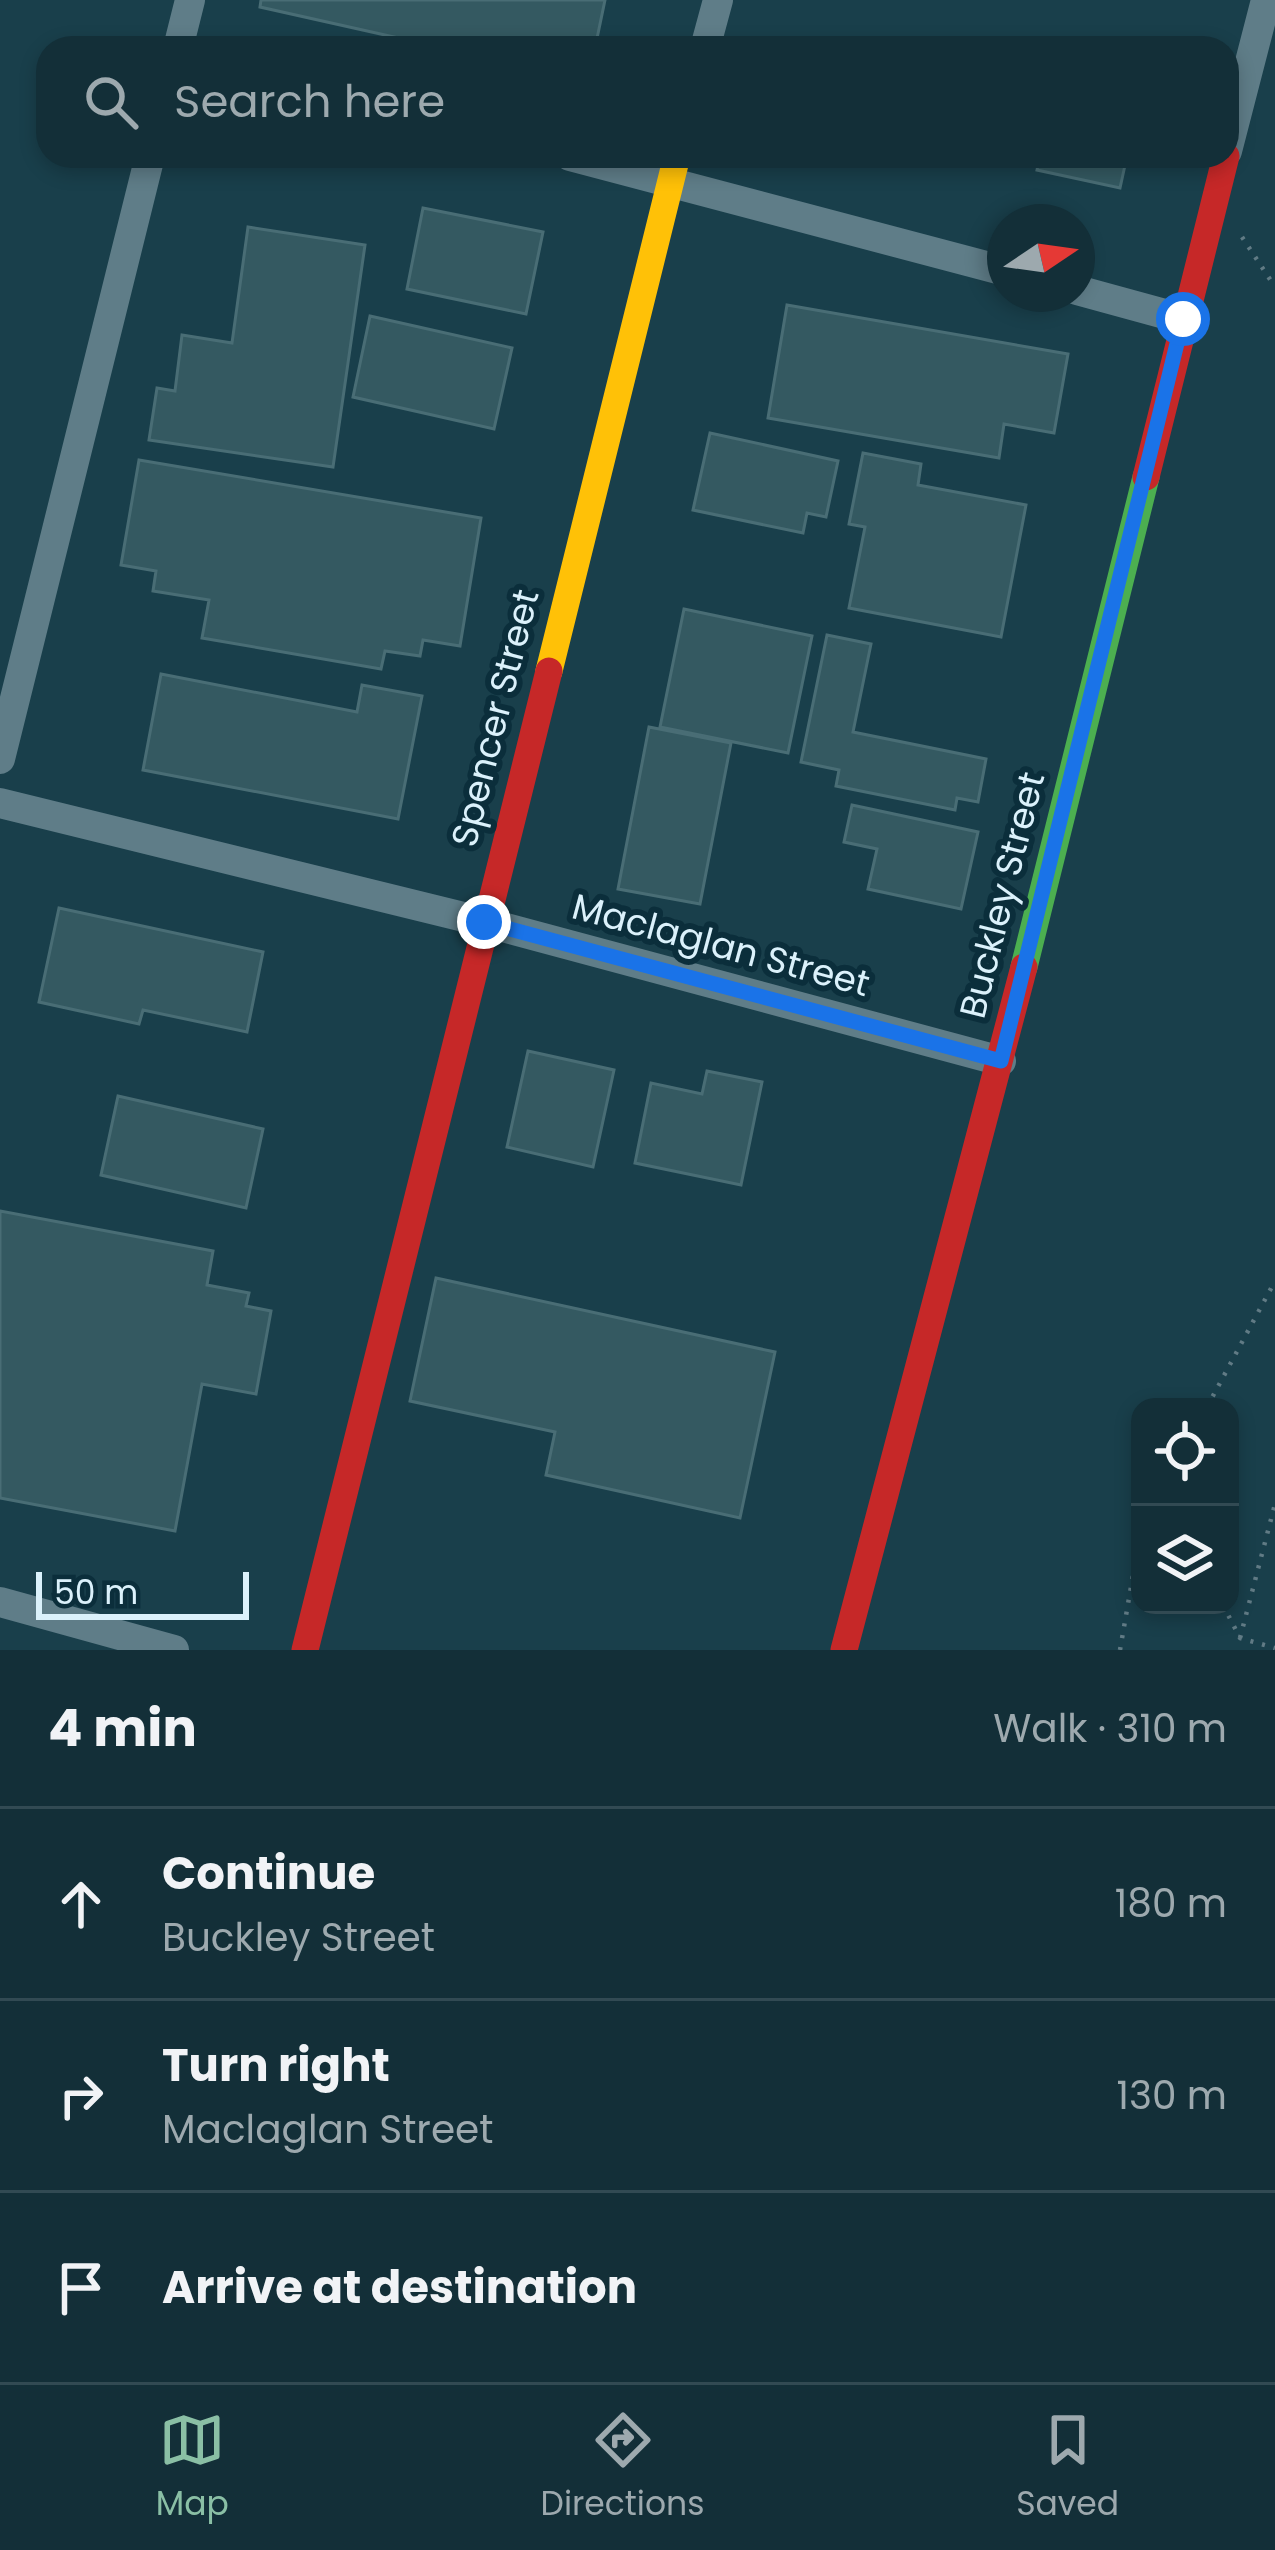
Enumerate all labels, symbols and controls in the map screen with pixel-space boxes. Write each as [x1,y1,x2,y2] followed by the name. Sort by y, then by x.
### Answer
[36,36,1239,168] search box
[78,69,144,135] icon: search
[174,70,445,133] text: Search here
[987,204,1095,312] north arrow
[1156,292,1210,346] route start
[438,584,552,852] street label: Spencer Street
[947,767,1057,1023] street label: Buckley Street
[567,881,875,1009] street label: Maclaglan Street
[457,895,511,949] route end
[1131,1398,1239,1614] map controls
[1131,1398,1239,1506] button: locate
[1131,1506,1239,1614] button: layers
[36,1566,249,1619] scale bar
[54,1569,138,1616] text: 50 m
[48,1692,197,1764] text: 4 min
[993,1701,1227,1756] text: Walk · 310 m
[162,1842,375,1905] text: Continue
[48,1871,114,1937] icon: ahead
[1115,1876,1227,1931] text: 180 m
[162,1910,435,1965] text: Buckley Street
[162,2034,390,2097] text: Turn right
[48,2063,114,2129] icon: right
[1116,2068,1227,2123] text: 130 m
[162,2102,493,2157] text: Maclaglan Street
[48,2255,114,2321] icon: arrive
[162,2256,637,2319] text: Arrive at destination
[156,2407,229,2529] tab: Map
[541,2407,704,2529] tab: Directions
[1016,2407,1119,2529] tab: Saved

